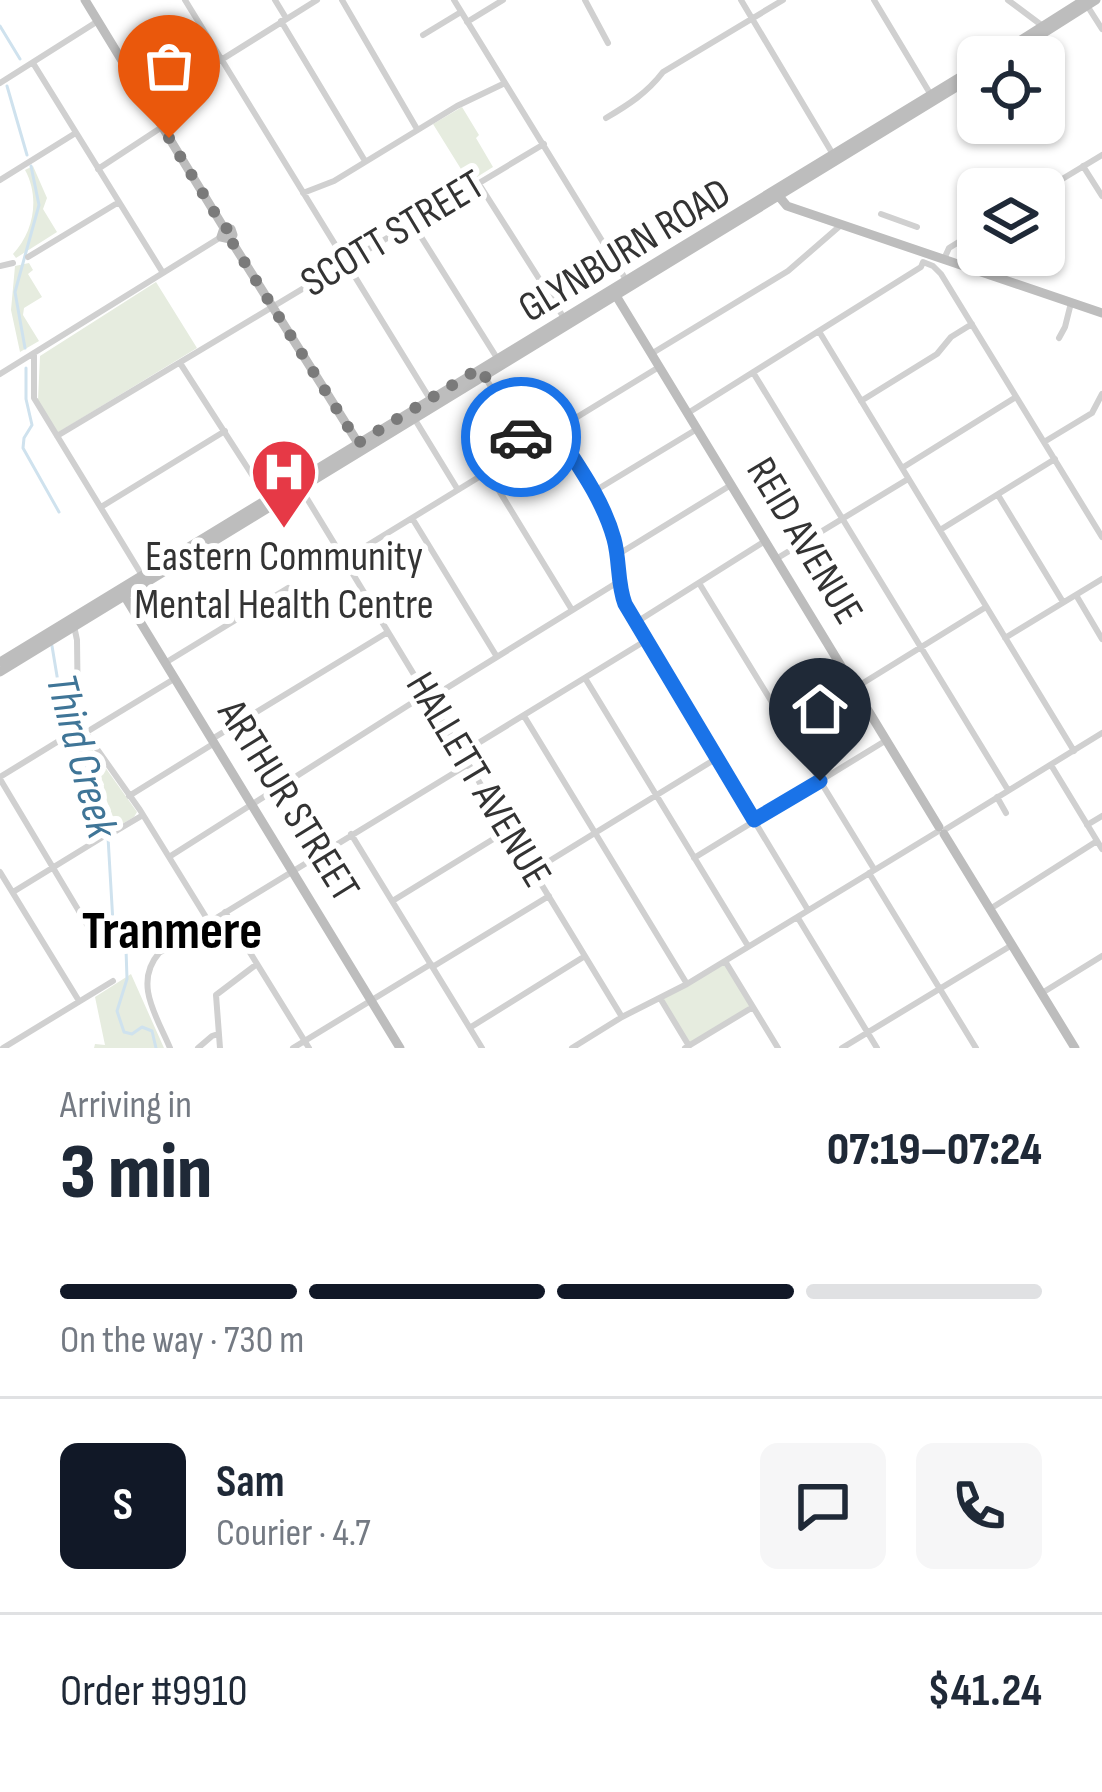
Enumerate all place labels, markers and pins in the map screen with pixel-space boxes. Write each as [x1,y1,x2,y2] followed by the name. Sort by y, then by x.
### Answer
[118,15,220,138] pin
[249,437,319,531] hospital icon: Eastern Community Mental Health Centre
[134,532,434,631] place label: Eastern Community Mental Health Centre
[769,658,871,781] pin

